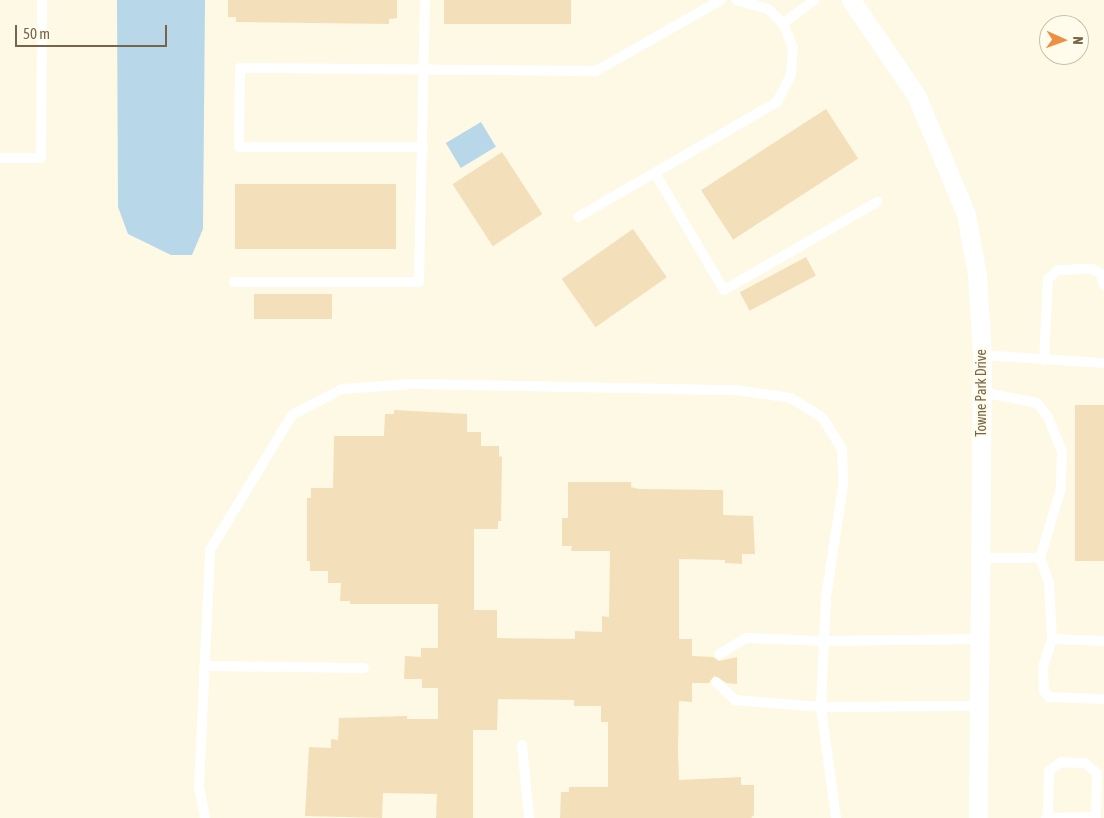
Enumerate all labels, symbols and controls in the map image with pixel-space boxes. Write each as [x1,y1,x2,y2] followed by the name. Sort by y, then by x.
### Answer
[18,15,170,47] scale bar
[1039,15,1089,65] north arrow
[23,25,50,42] text: 50 m
[1070,36,1086,45] text: N
[973,349,989,437] street label: Towne Park Drive

